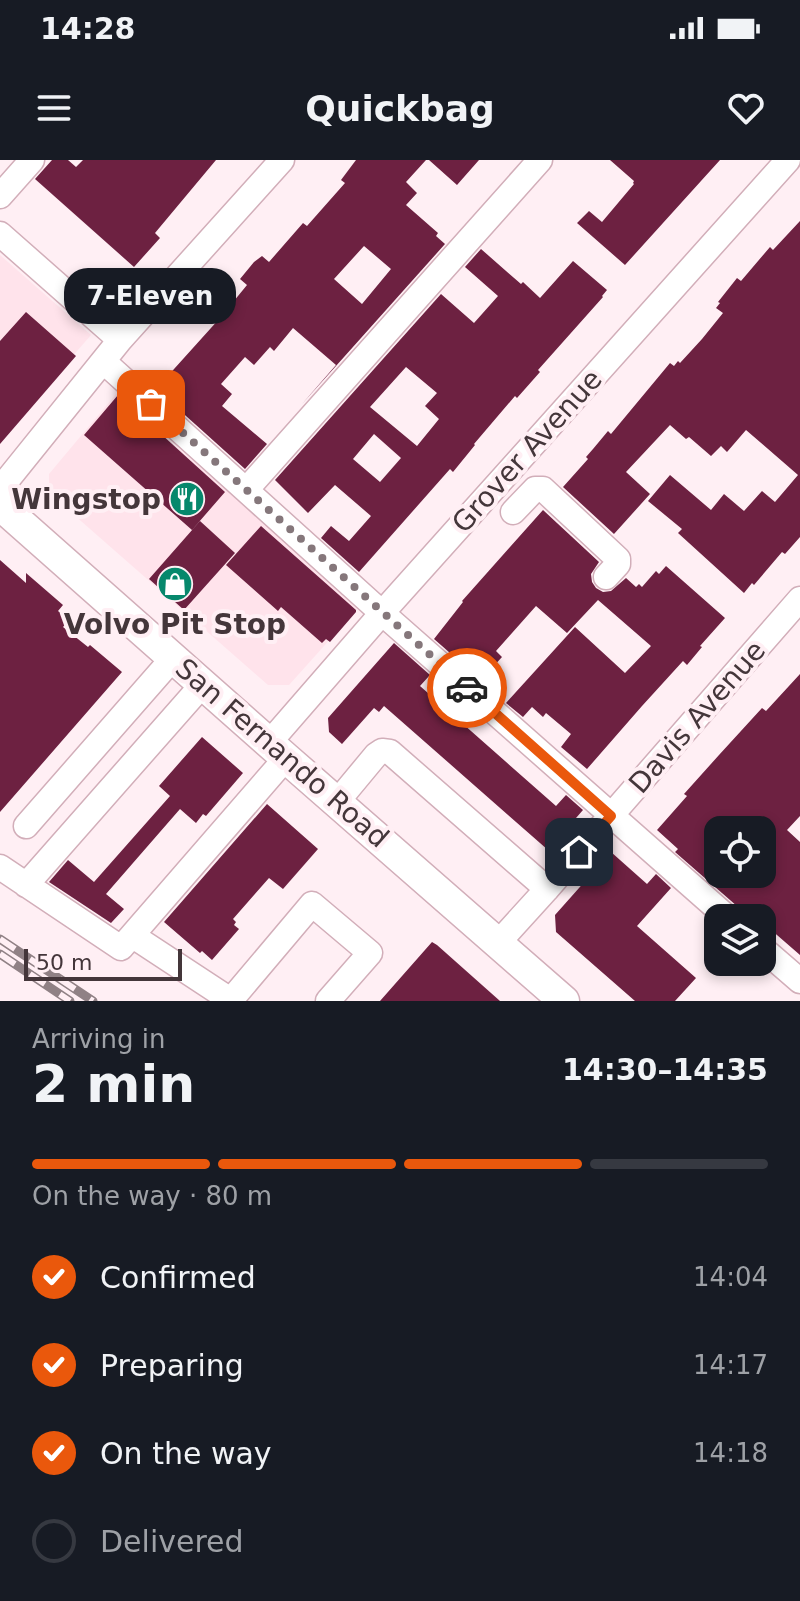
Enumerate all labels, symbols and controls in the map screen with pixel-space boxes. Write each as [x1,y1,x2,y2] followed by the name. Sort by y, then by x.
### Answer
[40,11,136,46] text: 14:28
[32,86,76,130] icon: menu
[724,86,768,130] icon: heart
[305,88,495,129] text: Quickbag
[65,268,237,324] callout: 7-Eleven
[87,281,213,311] text: 7-Eleven
[445,363,609,539] street label: Grover Avenue
[117,370,185,438] pin
[129,382,173,426] icon: bag
[168,480,206,518] restaurant icon: Wingstop
[11,483,161,516] place label: Wingstop
[156,565,194,603] shop icon: Volvo Pit Stop
[64,608,286,641] place label: Volvo Pit Stop
[622,634,772,800] street label: Davis Avenue
[427,648,507,728] courier
[169,652,395,854] street label: San Fernando Road
[445,666,489,710] icon: car
[704,816,776,976] map controls
[704,816,776,888] button: locate
[545,818,613,886] pin
[557,830,601,874] icon: home
[704,904,776,976] button: layers
[24,945,182,981] scale bar
[36,950,92,975] text: 50 m
[32,1024,166,1054] text: Arriving in
[562,1052,768,1087] text: 14:30–14:35
[32,1054,195,1114] text: 2 min
[32,1181,272,1211] text: On the way · 80 m
[32,1255,76,1299] icon: check
[100,1260,256,1295] text: Confirmed
[693,1262,768,1292] text: 14:04
[32,1343,76,1387] icon: check
[100,1348,244,1383] text: Preparing
[693,1350,768,1380] text: 14:17
[32,1431,76,1475] icon: check
[100,1436,272,1471] text: On the way
[693,1438,768,1468] text: 14:18
[100,1524,244,1559] text: Delivered

